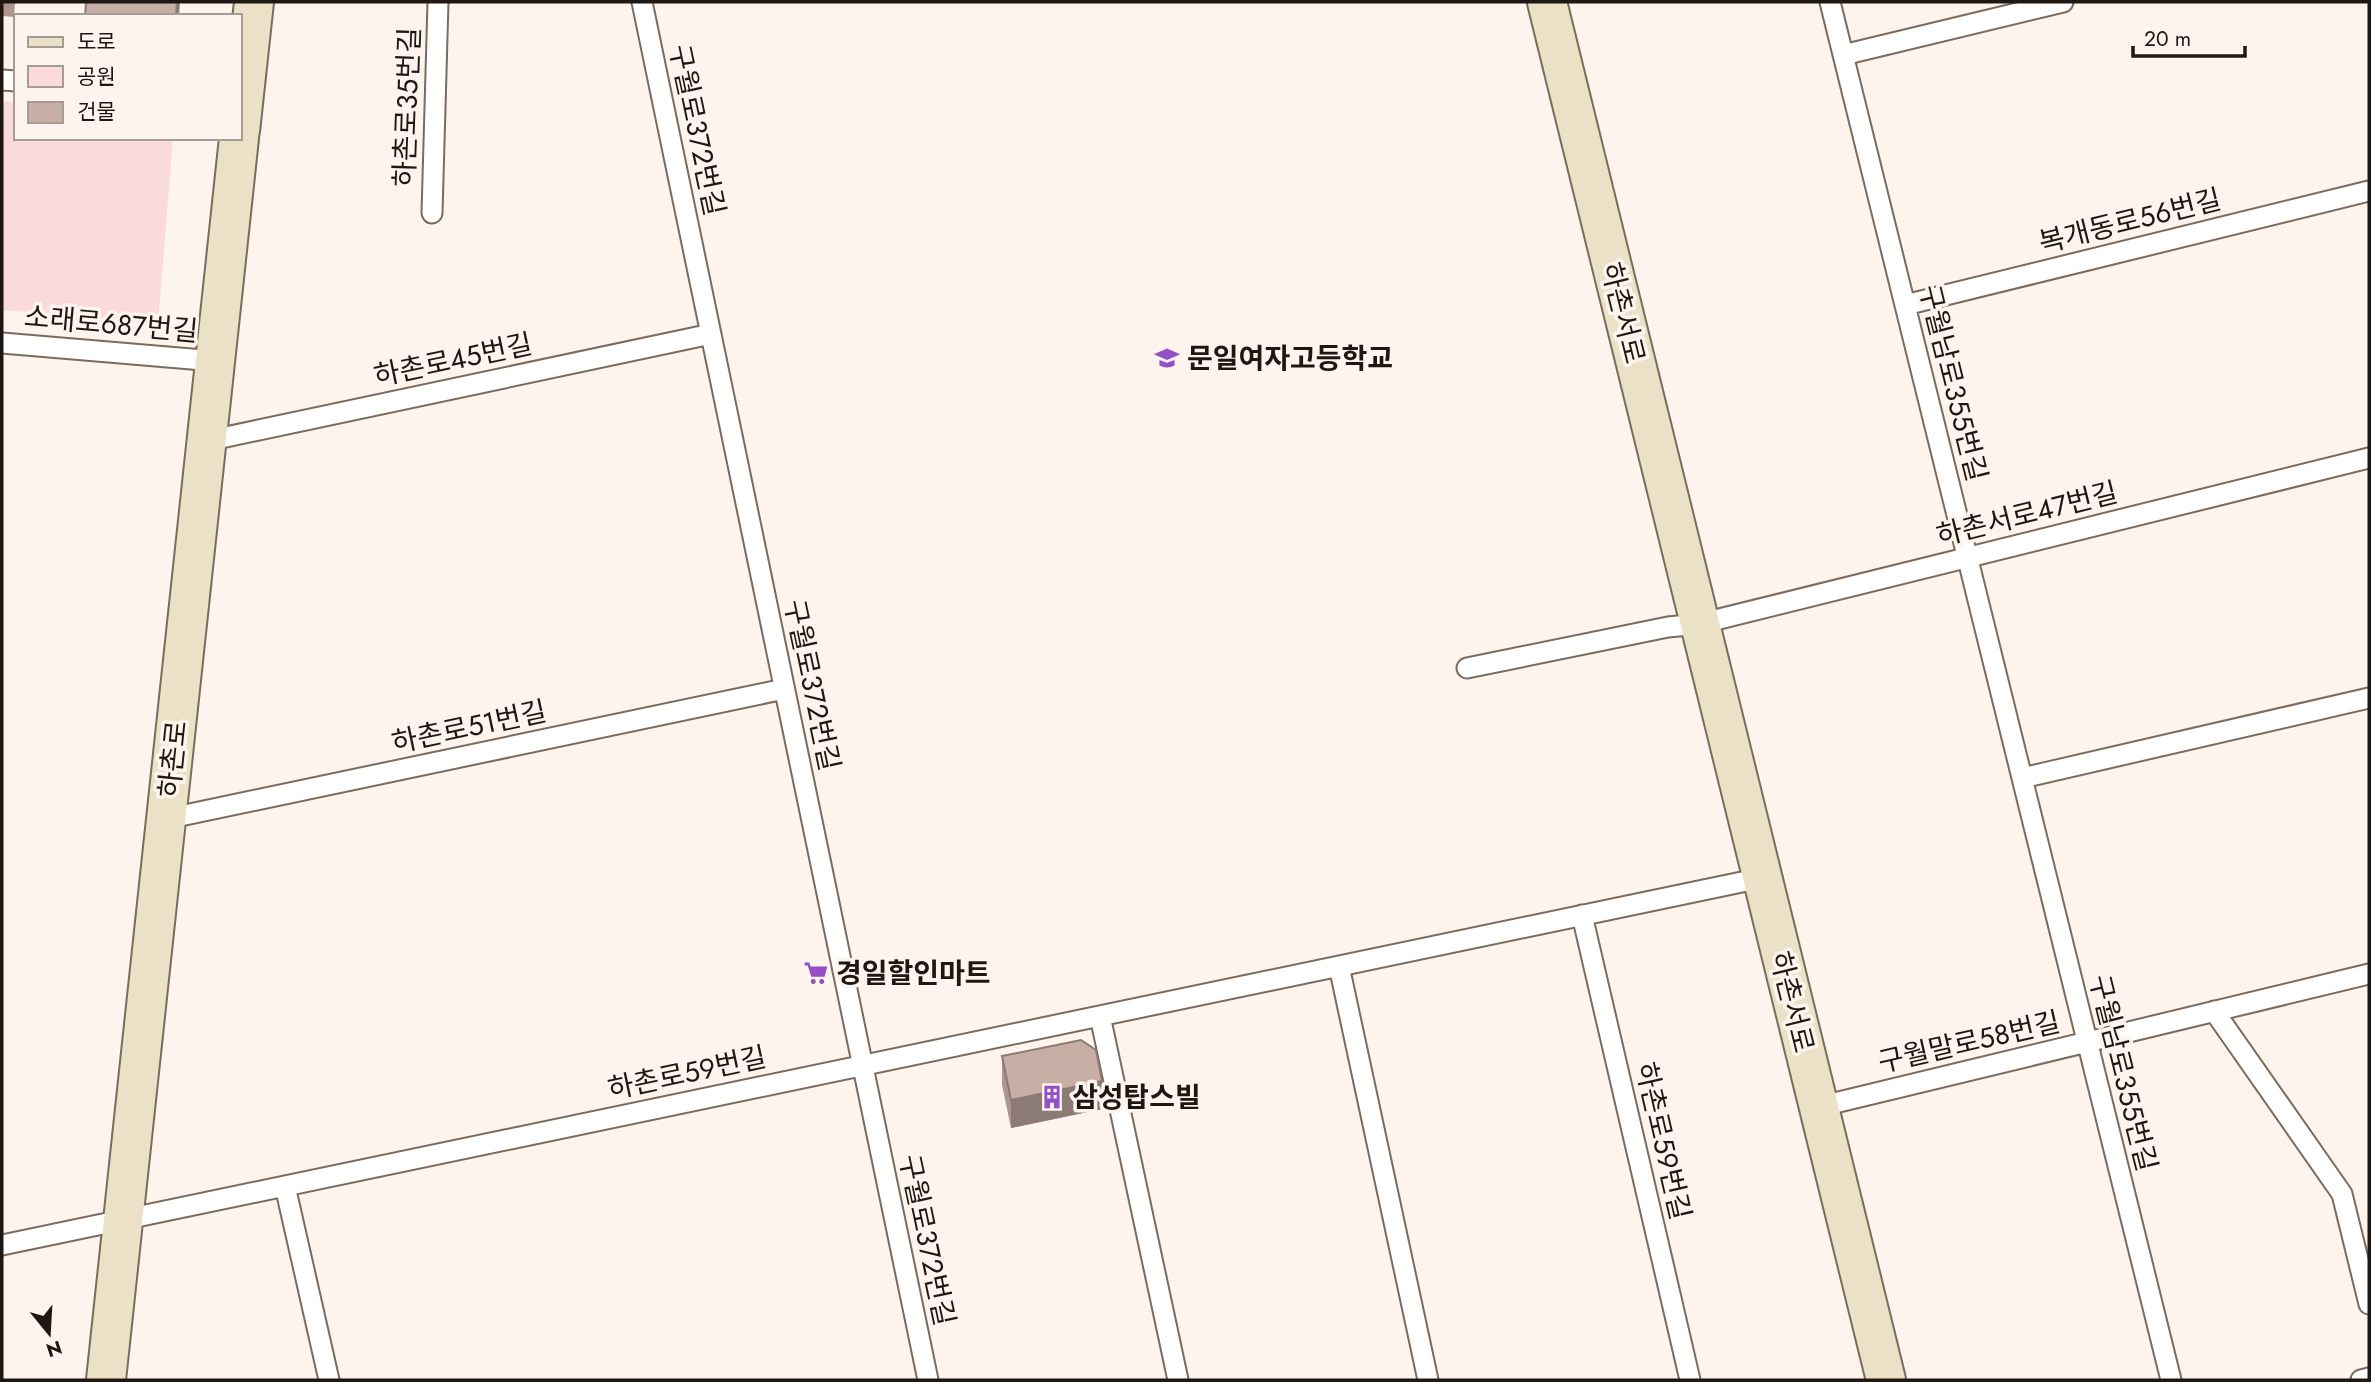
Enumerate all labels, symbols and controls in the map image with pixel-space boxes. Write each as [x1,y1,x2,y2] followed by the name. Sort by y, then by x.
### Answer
[14,14,242,140] legend
[2133,14,2245,58] scale bar
[2144,24,2191,54] text: 20 m
[384,26,430,188] street label: 하촌로35번길
[77,27,116,57] text: 도로
[659,40,735,220] street label: 구월로372번길
[77,62,116,92] text: 공원
[77,97,116,127] text: 건물
[2035,179,2225,263] street label: 복개동로56번길
[1591,258,1655,368] street label: 하촌서로
[1909,280,1997,486] street label: 구월남로355번길
[22,296,200,352] street label: 소래로687번길
[370,323,536,397] street label: 하촌로45번길
[1187,338,1393,379] place label: 문일여자고등학교
[1153,344,1181,372] school or university icon: 문일여자고등학교
[1932,472,2122,556] street label: 하촌서로47번길
[774,595,850,775] street label: 구월로372번길
[388,691,550,763] street label: 하촌로51번길
[149,718,197,800] street label: 하촌로
[1760,947,1824,1057] street label: 하촌서로
[836,953,991,994] place label: 경일할인마트
[802,959,830,987] supermarket icon: 경일할인마트
[2079,970,2167,1176] street label: 구월남로355번길
[1874,1001,2064,1083] street label: 구월말로58번길
[604,1036,770,1110] street label: 하촌로59번길
[1625,1058,1701,1224] street label: 하촌로59번길
[1072,1077,1201,1118] place label: 삼성탑스빌
[1038,1083,1066,1111] building icon: 삼성탑스빌
[889,1150,965,1330] street label: 구월로372번길
[14,1298,84,1368] north arrow
[43,1334,65,1364] text: N

